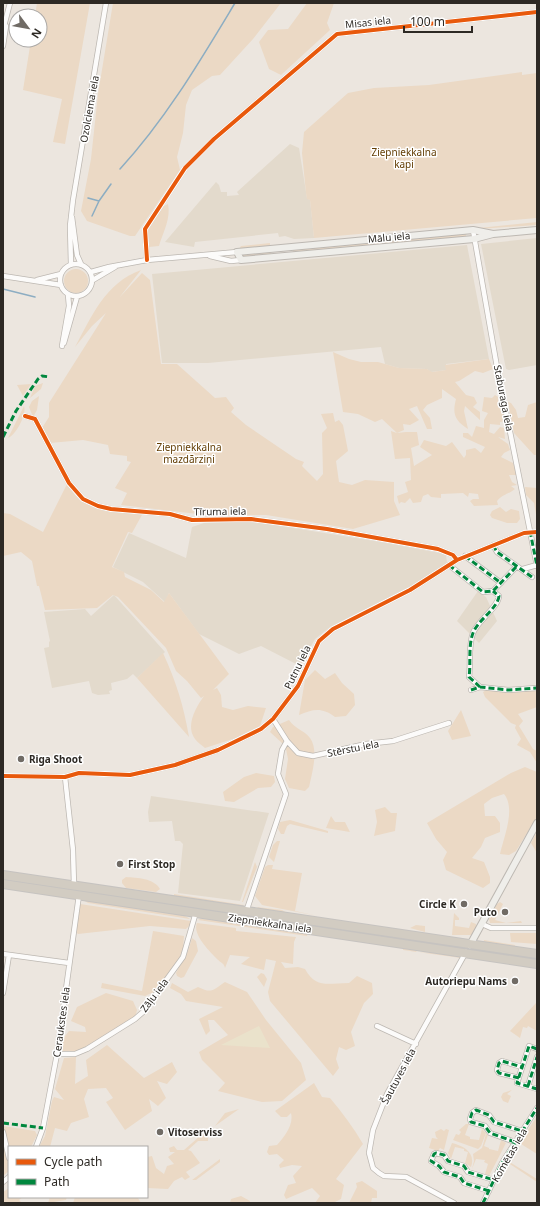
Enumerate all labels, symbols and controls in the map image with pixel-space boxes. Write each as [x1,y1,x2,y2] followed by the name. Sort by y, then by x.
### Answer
[8,8,48,48] north arrow
[404,8,472,34] scale bar
[344,13,392,31] street label: Misas iela
[410,13,445,30] text: 100 m
[28,26,46,41] text: N
[76,74,102,144] street label: Ozolciema iela
[371,145,437,171] park label: Ziepniekkalna kapi
[367,228,411,246] street label: Mālu iela
[491,364,517,432] street label: Staburaga iela
[156,440,222,466] park label: Ziepniekkalna mazdārziņi
[194,504,246,518] street label: Tīruma iela
[280,643,314,691] street label: Putnu iela
[326,736,380,760] street label: Stērstu iela
[29,752,83,766] place label: Riga Shoot
[16,754,26,764] marker: Riga Shoot
[128,857,175,871] place label: First Stop
[115,859,125,869] marker: First Stop
[419,897,456,911] place label: Circle K
[459,899,469,909] marker: Circle K
[474,905,497,919] place label: Puto
[500,907,510,917] marker: Puto
[227,910,313,936] street label: Ziepniekkalna iela
[425,974,507,988] place label: Autoriepu Nams
[137,975,171,1015] street label: Zāļu iela
[510,976,520,986] marker: Autoriepu Nams
[49,986,73,1058] street label: Ceraukstes iela
[377,1046,419,1106] street label: Šautuves iela
[168,1125,222,1139] place label: Vitoserviss
[488,1125,530,1185] street label: Komētas iela
[155,1127,165,1137] marker: Vitoserviss
[8,1146,148,1198] legend
[44,1153,102,1170] text: Cycle path
[44,1173,70,1190] text: Path

